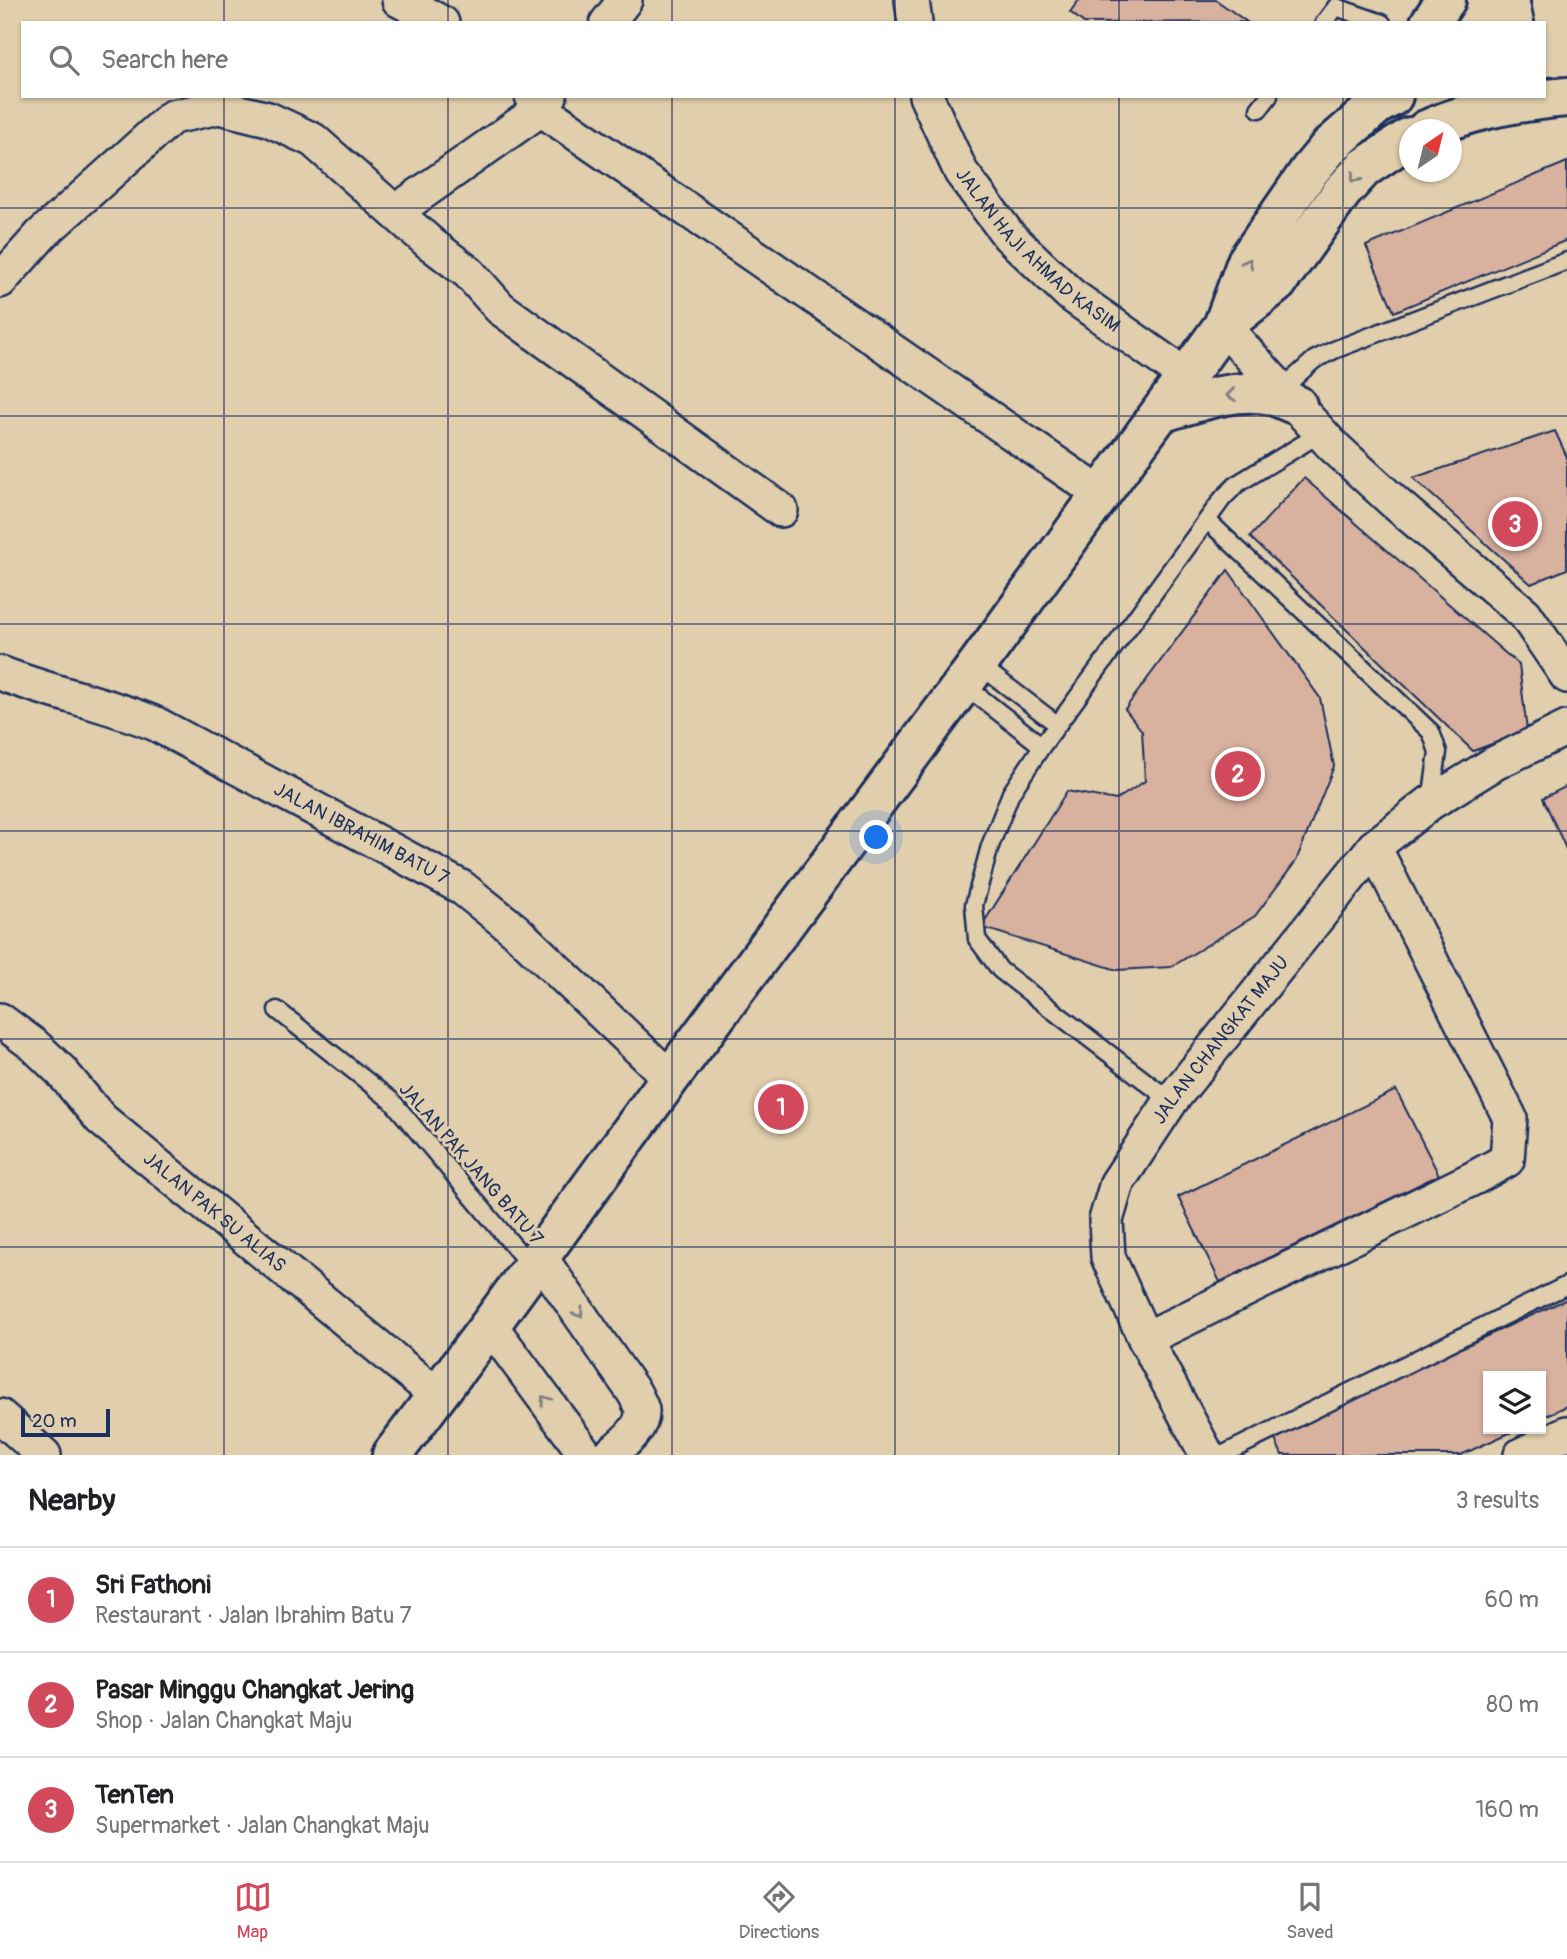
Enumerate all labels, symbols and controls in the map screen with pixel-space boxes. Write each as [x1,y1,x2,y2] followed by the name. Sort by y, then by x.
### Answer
[21,21,1546,98] search box
[45,41,83,79] icon: search
[101,44,228,76] text: Search here
[1399,119,1462,182] north arrow
[950,163,1125,338] street label: JALAN HAJI AHMAD KASIM
[1351,170,1364,183] one-way arrow
[1239,257,1253,270] one-way arrow
[1225,388,1237,403] one-way arrow
[1492,498,1538,550] pin: 3
[1215,748,1261,800] pin: 2
[270,777,453,890] street label: JALAN IBRAHIM BATU 7
[859,820,893,854] your location
[1147,951,1294,1129] street label: JALAN CHANGKAT MAJU
[394,1078,548,1250] street label: JALAN PAK JANG BATU 7
[758,1081,804,1133] pin: 1
[138,1147,291,1278] street label: JALAN PAK SU ALIAS
[571,1305,583,1318] one-way arrow
[1483,1371,1546,1434] map controls
[1483,1371,1546,1434] button: layers
[541,1395,553,1408] one-way arrow
[21,1406,110,1438] scale bar
[32,1409,77,1433] text: 20 m
[28,1482,115,1519] text: Nearby
[1456,1486,1539,1515] text: 3 results
[95,1569,211,1601] text: Sri Fathoni
[47,1585,56,1614] text: 1
[1484,1585,1539,1614] text: 60 m
[95,1601,412,1630] text: Restaurant · Jalan Ibrahim Batu 7
[95,1674,414,1706] text: Pasar Minggu Changkat Jering
[45,1690,57,1719] text: 2
[1486,1690,1539,1719] text: 80 m
[95,1706,352,1735] text: Shop · Jalan Changkat Maju
[95,1779,174,1811] text: TenTen
[45,1795,57,1824] text: 3
[1475,1795,1539,1824] text: 160 m
[95,1811,430,1840] text: Supermarket · Jalan Changkat Maju
[234,1878,272,1944] tab: Map
[739,1878,819,1944] tab: Directions
[1286,1878,1333,1944] tab: Saved

